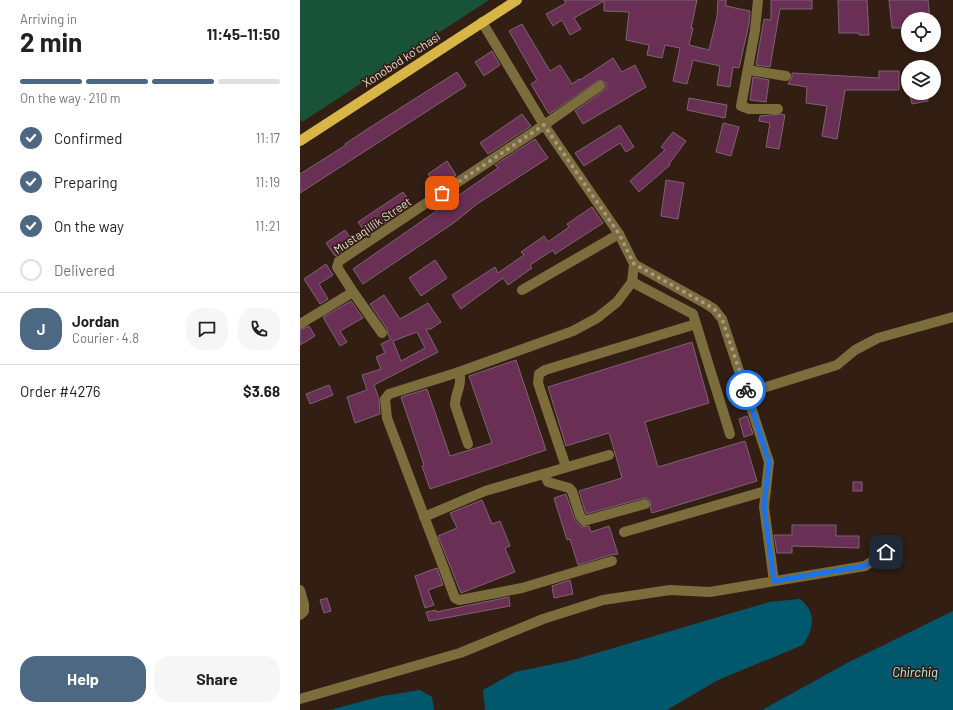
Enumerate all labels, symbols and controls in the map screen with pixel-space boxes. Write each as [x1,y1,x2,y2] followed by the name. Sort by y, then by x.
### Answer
[20,11,77,27] text: Arriving in
[901,12,941,100] map controls
[901,12,941,52] button: locate
[207,25,280,43] text: 11:45–11:50
[20,26,82,57] text: 2 min
[359,29,443,89] street label: Xonobod koʻchasi
[901,60,941,100] button: layers
[20,90,121,106] text: On the way · 210 m
[20,127,42,149] icon: check
[54,129,122,147] text: Confirmed
[256,130,280,146] text: 11:17
[20,171,42,193] icon: check
[54,173,118,191] text: Preparing
[255,174,280,190] text: 11:19
[425,176,459,210] pin
[431,182,453,204] icon: bag
[330,194,414,256] street label: Mustaqillik Street
[20,215,42,237] icon: check
[54,217,124,235] text: On the way
[255,218,280,234] text: 11:21
[54,261,115,279] text: Delivered
[186,308,228,350] button: chat
[238,308,280,350] button: phone
[72,312,119,330] text: Jordan
[37,320,45,338] text: J
[72,330,139,346] text: Courier · 4.8
[726,370,766,410] courier
[735,379,757,401] icon: bike
[20,382,100,400] text: Order #4276
[243,382,280,400] text: $3.68
[869,535,903,569] pin
[875,541,897,563] icon: home
[20,656,146,702] button: Help
[154,656,280,702] button: Share
[892,664,938,680] water label: Chirchiq

